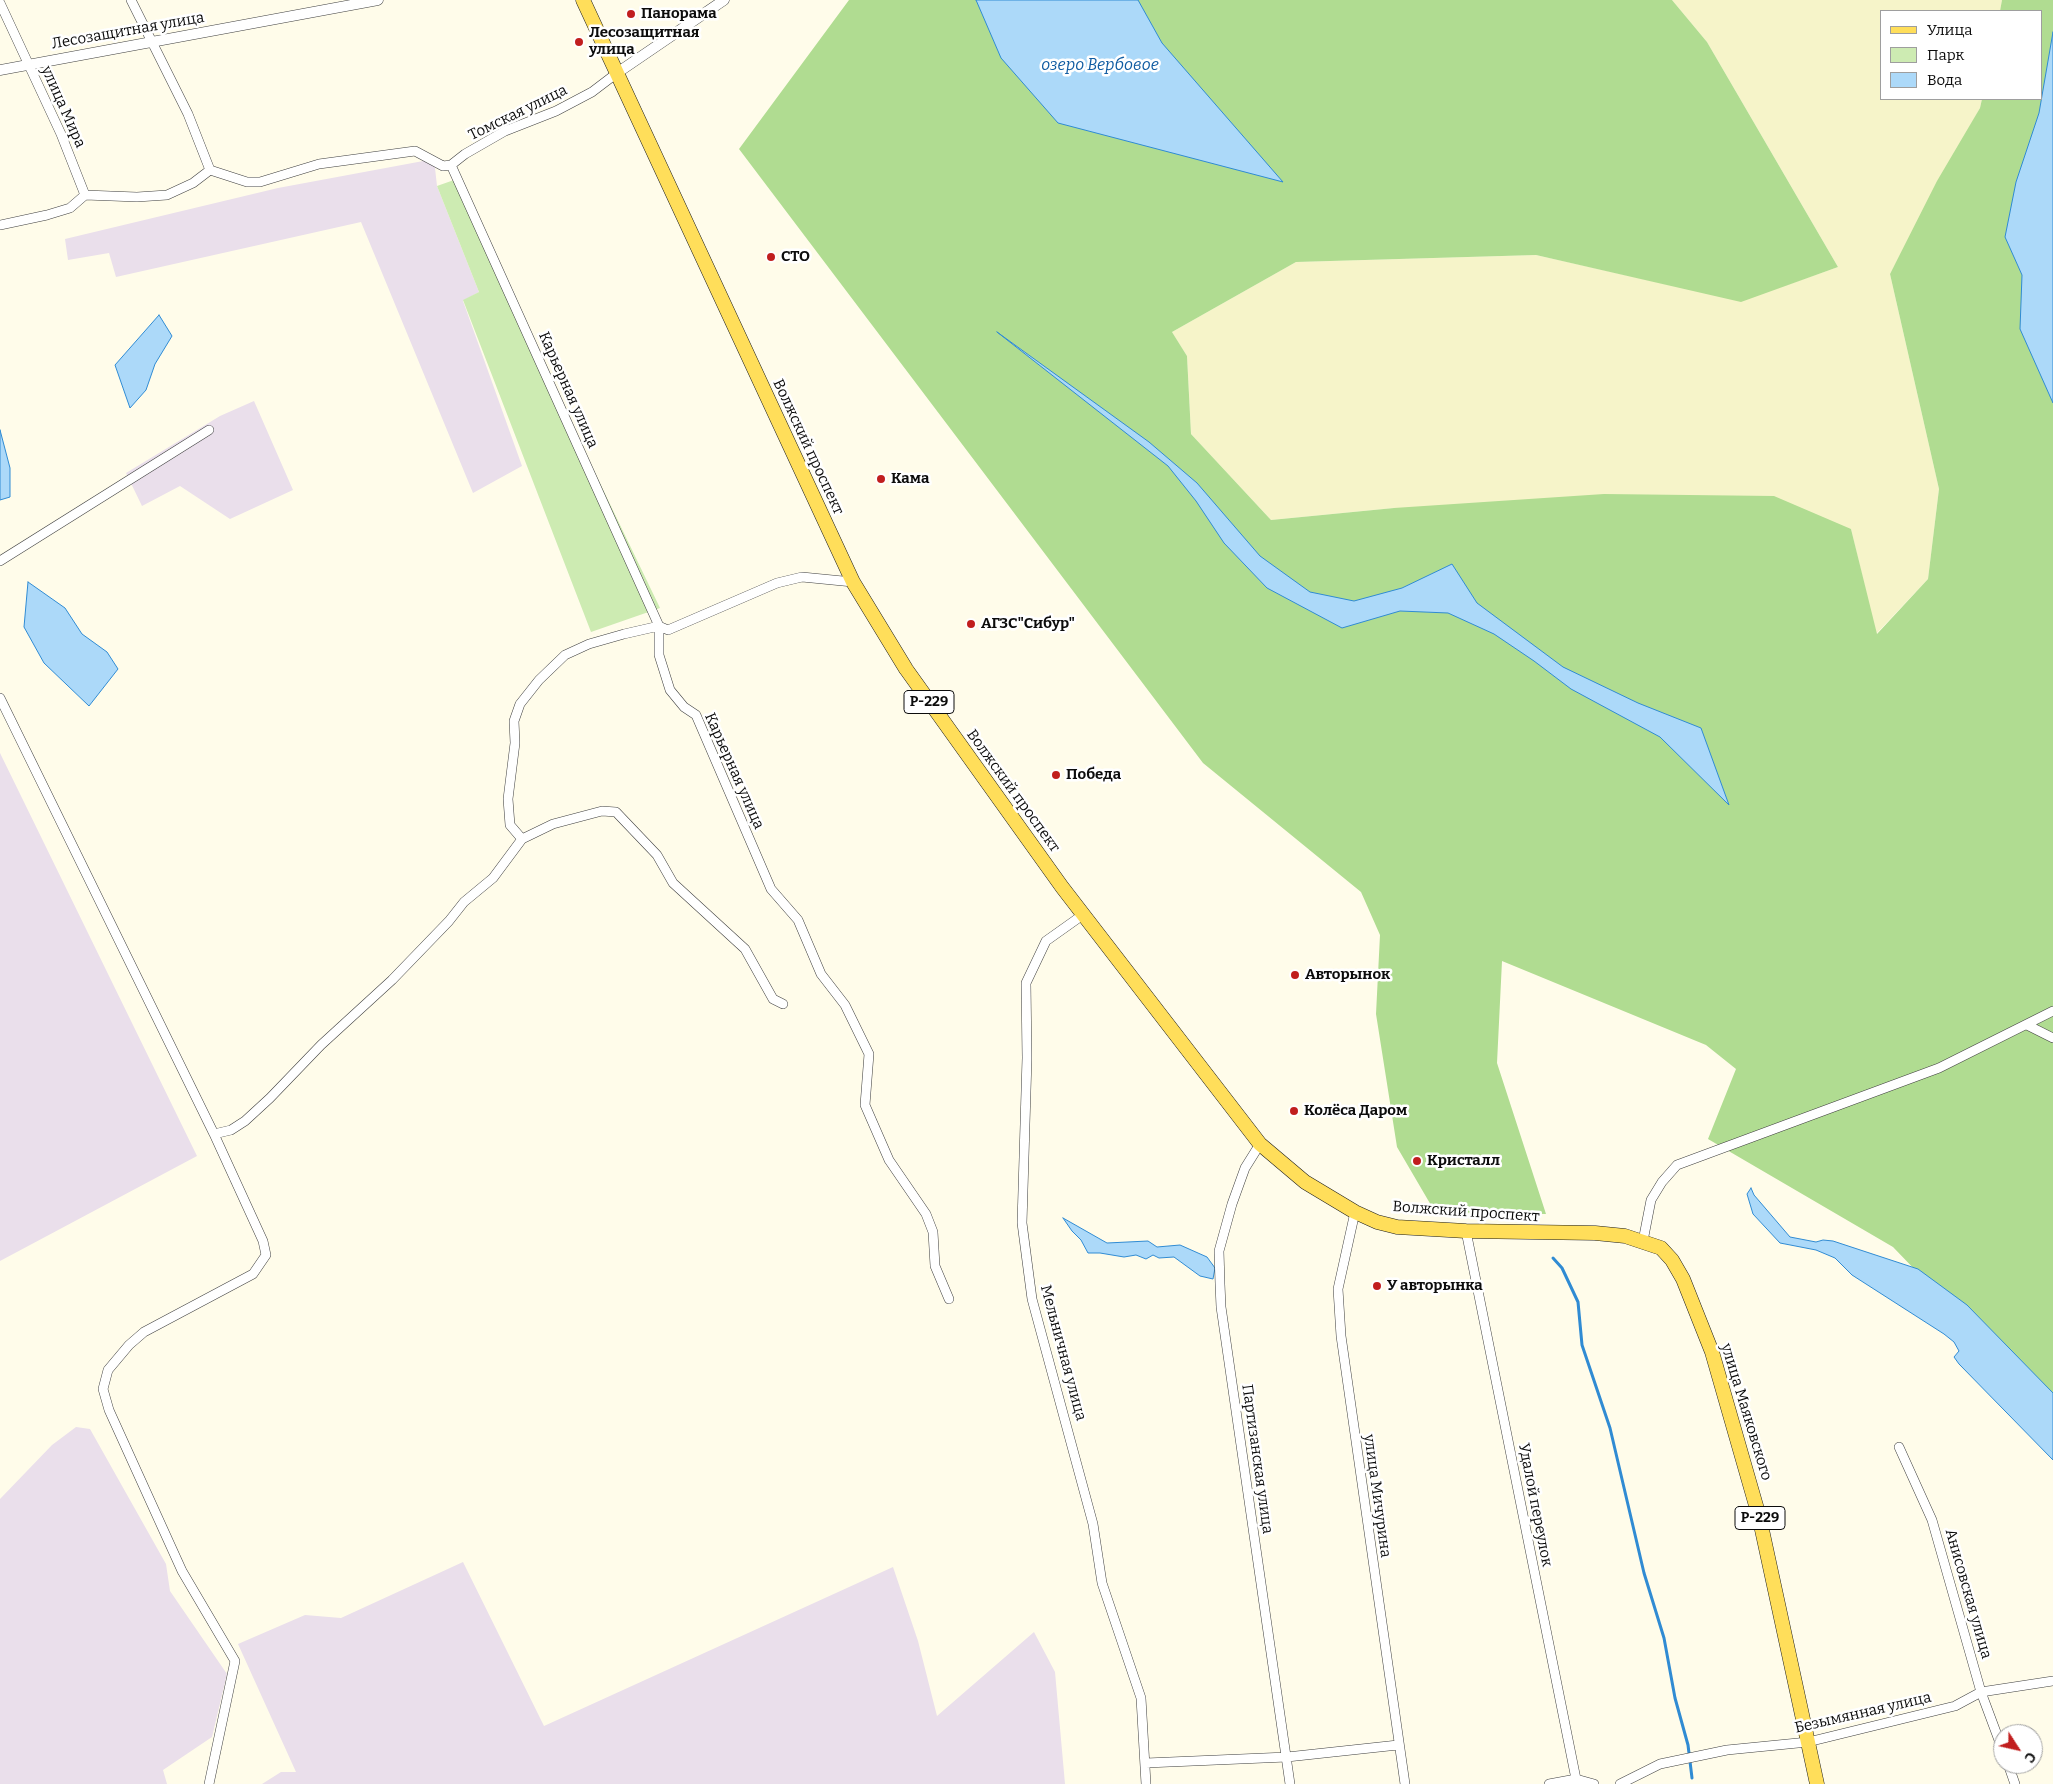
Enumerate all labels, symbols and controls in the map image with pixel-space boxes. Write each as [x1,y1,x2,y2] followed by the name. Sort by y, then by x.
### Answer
[641,5,717,23] place label: Панорама
[625,8,637,20] marker: Панорама
[50,9,206,53] street label: Лесозащитная улица
[1880,10,2043,100] legend
[1927,21,1973,39] text: Улица
[589,24,700,59] place label: Лесозащитная улица
[573,36,585,48] marker: Лесозащитная улица
[1927,46,1964,64] text: Парк
[1041,56,1159,76] water label: озеро Вербовое
[37,63,89,151] street label: улица Мира
[1927,71,1962,89] text: Вода
[466,81,570,145] street label: Томская улица
[781,248,810,266] place label: СТО
[765,251,777,263] marker: СТО
[534,329,602,451] street label: Карьерная улица
[769,376,847,518] street label: Волжский проспект
[891,470,929,488] place label: Кама
[875,473,887,485] marker: Кама
[981,615,1075,633] place label: АГЗС"Сибур"
[965,618,977,630] marker: АГЗС"Сибур"
[904,690,954,714] road number: Р-229
[700,710,768,832] street label: Карьерная улица
[962,726,1064,856] street label: Волжский проспект
[1066,766,1121,784] place label: Победа
[1050,769,1062,781] marker: Победа
[1305,966,1390,984] place label: Авторынок
[1289,969,1301,981] marker: Авторынок
[1304,1102,1407,1120] place label: Колёса Даром
[1288,1105,1300,1117] marker: Колёса Даром
[1427,1152,1500,1170] place label: Кристалл
[1411,1155,1423,1167] marker: Кристалл
[1392,1198,1540,1226] street label: Волжский проспект
[1387,1277,1483,1295] place label: У авторынка
[1371,1280,1383,1292] marker: У авторынка
[1036,1283,1090,1423] street label: Мельничная улица
[1717,1341,1775,1483] street label: улица Маяковского
[1238,1383,1276,1535] street label: Партизанская улица
[1359,1433,1395,1559] street label: улица Мичурина
[1514,1442,1556,1568] street label: Удалой переулок
[1735,1506,1785,1530] road number: Р-229
[1941,1527,1995,1661] street label: Анисовская улица
[1793,1689,1933,1737] street label: Безымянная улица
[1993,1724,2043,1774] north arrow
[2020,1749,2039,1766] text: С

